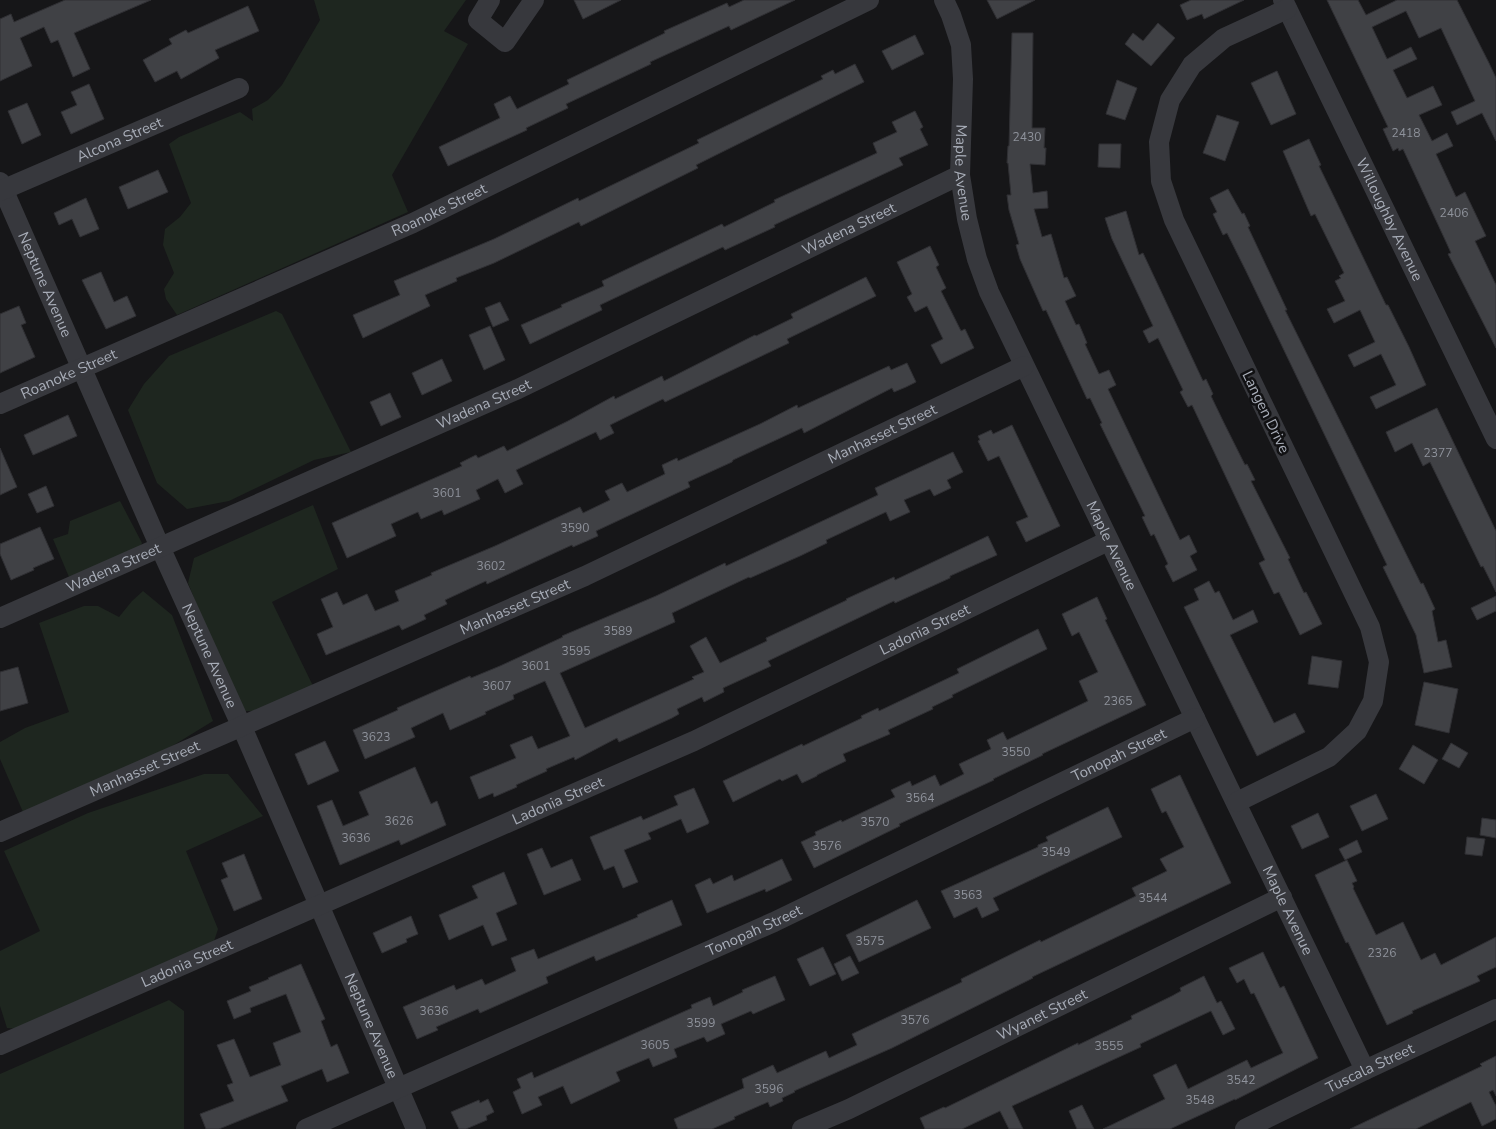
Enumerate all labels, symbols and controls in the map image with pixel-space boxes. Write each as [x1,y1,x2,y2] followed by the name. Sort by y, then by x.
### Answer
[73,112,166,167] street label: Alcona Street
[949,124,977,222] street label: Maple Avenue
[1392,125,1420,141] house number: 2418
[1013,129,1041,145] house number: 2430
[1351,155,1428,284] street label: Willoughby Avenue
[388,178,491,241] street label: Roanoke Street
[799,197,900,260] street label: Wadena Street
[1440,205,1468,221] house number: 2406
[13,229,77,340] street label: Neptune Avenue
[17,344,121,404] street label: Roanoke Street
[1237,367,1295,457] street label: Langen Drive
[433,374,535,434] street label: Wadena Street
[824,399,941,468] street label: Manhasset Street
[1424,445,1452,461] house number: 2377
[433,485,461,501] house number: 3601
[1082,498,1142,594] street label: Maple Avenue
[561,520,589,536] house number: 3590
[63,538,165,598] street label: Wadena Street
[477,558,505,574] house number: 3602
[457,574,574,640] street label: Manhasset Street
[876,599,974,660] street label: Ladonia Street
[177,600,242,711] street label: Neptune Avenue
[604,623,632,639] house number: 3589
[562,643,590,659] house number: 3595
[522,658,550,674] house number: 3601
[483,678,511,694] house number: 3607
[1104,693,1132,709] house number: 2365
[1068,723,1170,786] street label: Tonopah Street
[362,729,390,745] house number: 3623
[87,735,204,802] street label: Manhasset Street
[1002,744,1030,760] house number: 3550
[509,772,607,829] street label: Ladonia Street
[906,790,934,806] house number: 3564
[385,813,413,829] house number: 3626
[861,814,889,830] house number: 3570
[342,830,370,846] house number: 3636
[813,838,841,854] house number: 3576
[1042,844,1070,860] house number: 3549
[1258,862,1318,958] street label: Maple Avenue
[954,887,982,903] house number: 3563
[1139,890,1167,906] house number: 3544
[703,900,806,961] street label: Tonopah Street
[856,933,884,949] house number: 3575
[138,934,236,992] street label: Ladonia Street
[1368,945,1396,961] house number: 2326
[340,970,403,1082] street label: Neptune Avenue
[994,984,1091,1045] street label: Wyanet Street
[420,1003,448,1019] house number: 3636
[901,1012,929,1028] house number: 3576
[687,1015,715,1031] house number: 3599
[641,1037,669,1053] house number: 3605
[1095,1038,1123,1054] house number: 3555
[1322,1038,1418,1098] street label: Tuscala Street
[1227,1072,1255,1088] house number: 3542
[755,1081,783,1097] house number: 3596
[1186,1092,1214,1108] house number: 3548

